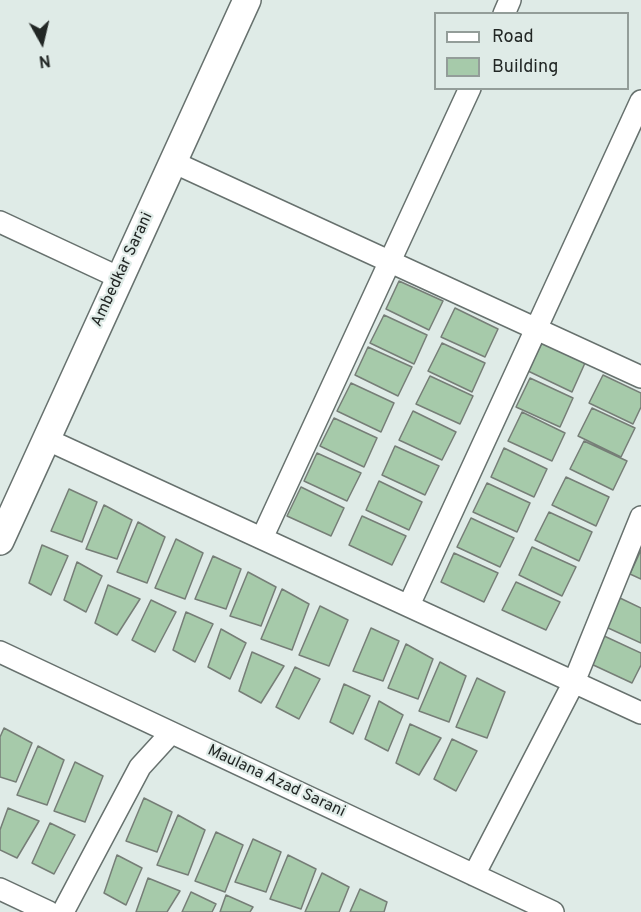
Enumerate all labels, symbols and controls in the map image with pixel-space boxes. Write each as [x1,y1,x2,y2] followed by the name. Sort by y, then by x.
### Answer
[12,12,72,72] north arrow
[434,12,629,90] legend
[492,26,534,49] text: Road
[37,49,52,71] text: N
[492,56,558,79] text: Building
[88,210,158,330] street label: Ambedkar Sarani
[204,742,348,822] street label: Maulana Azad Sarani

